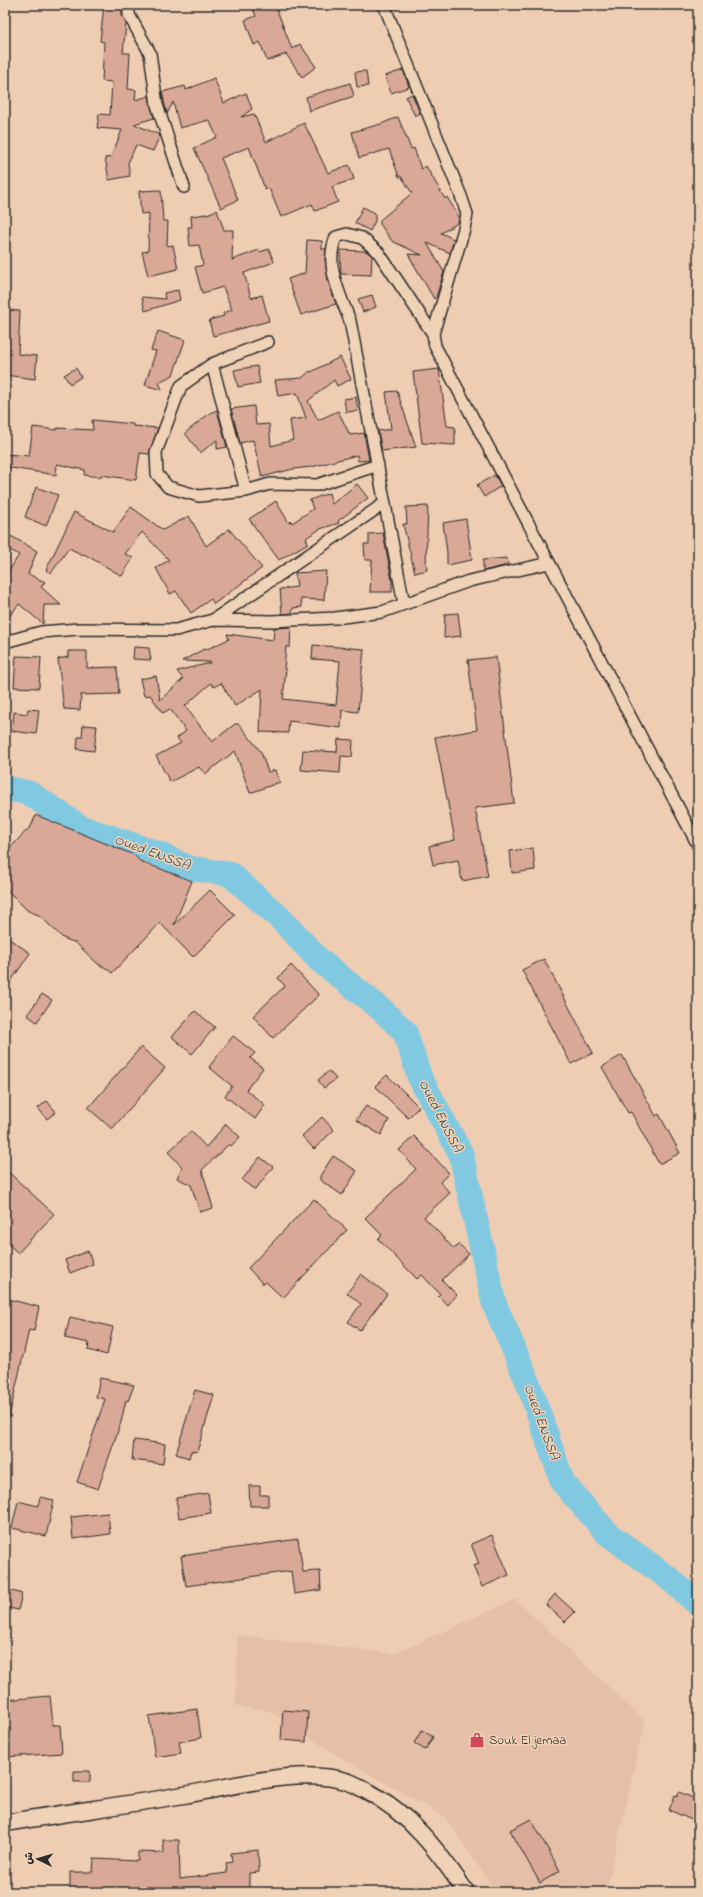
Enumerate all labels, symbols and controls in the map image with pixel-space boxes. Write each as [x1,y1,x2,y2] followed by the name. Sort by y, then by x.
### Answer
[111,830,194,877] water label: Oued ENSSA
[413,1076,468,1157] water label: Oued ENSSA
[518,1381,565,1464] water label: Oued ENSSA
[468,1731,486,1749] shop icon: Souk El jemaa
[489,1731,566,1750] place label: Souk El jemaa
[18,1839,58,1879] north arrow
[21,1851,38,1865] text: ش

